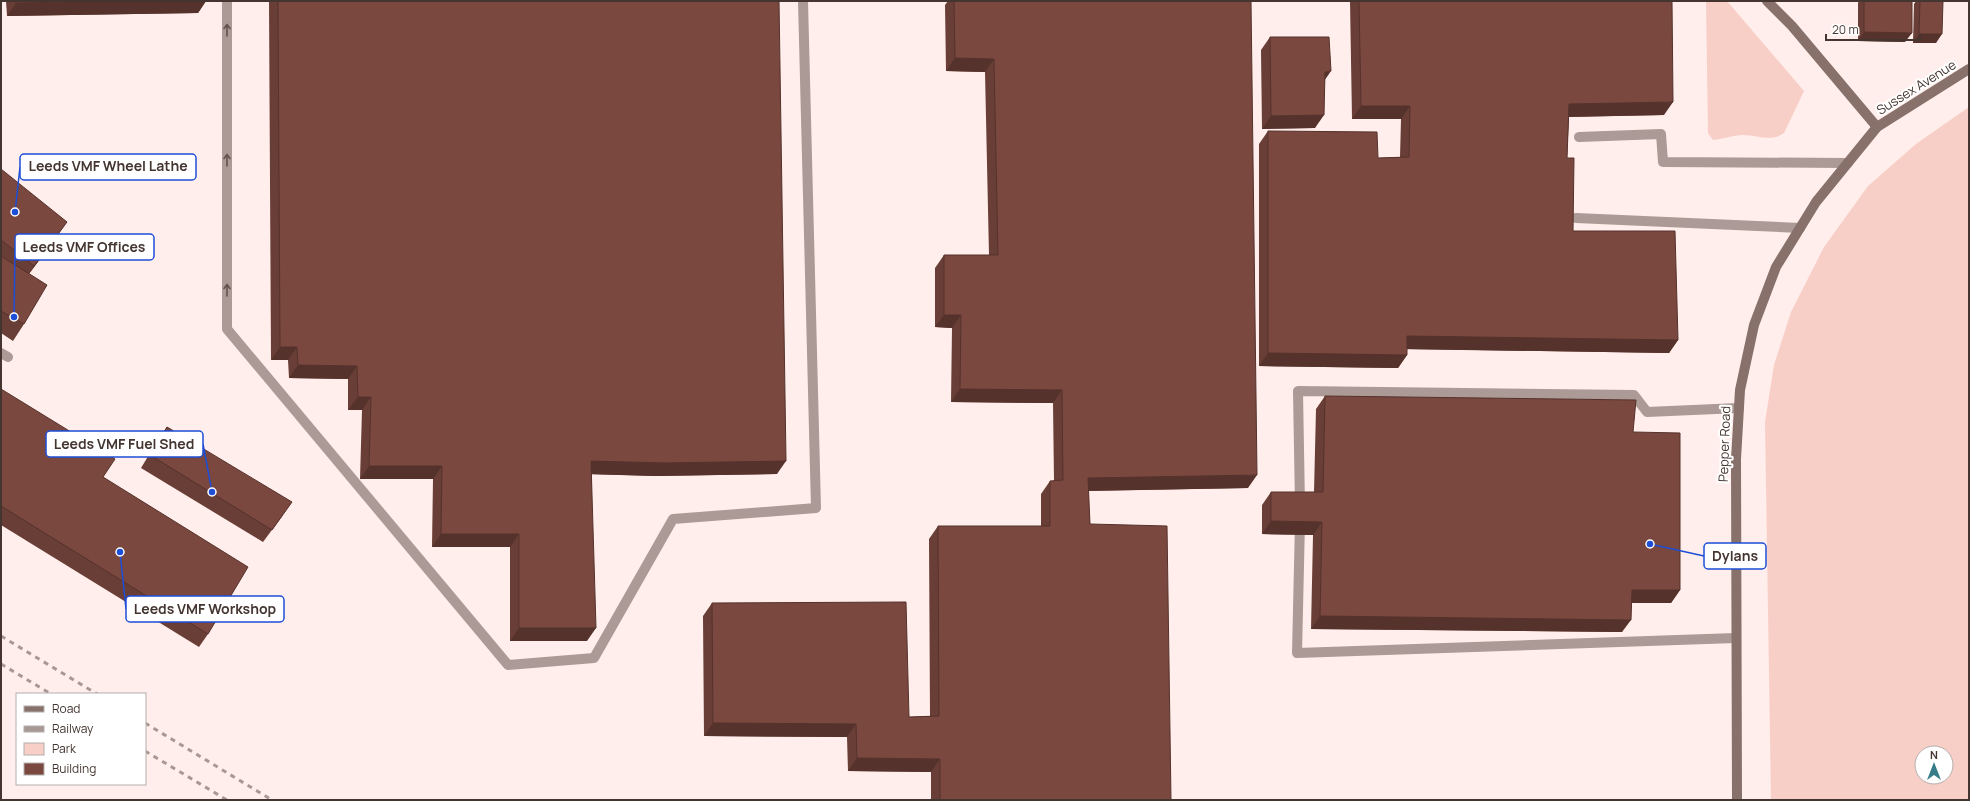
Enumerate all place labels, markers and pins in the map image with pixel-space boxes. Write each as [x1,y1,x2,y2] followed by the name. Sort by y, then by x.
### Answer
[20,154,196,180] callout: Leeds VMF Wheel Lathe
[15,234,154,260] callout: Leeds VMF Offices
[46,431,203,457] callout: Leeds VMF Fuel Shed
[1704,543,1766,569] callout: Dylans
[126,596,284,622] callout: Leeds VMF Workshop

